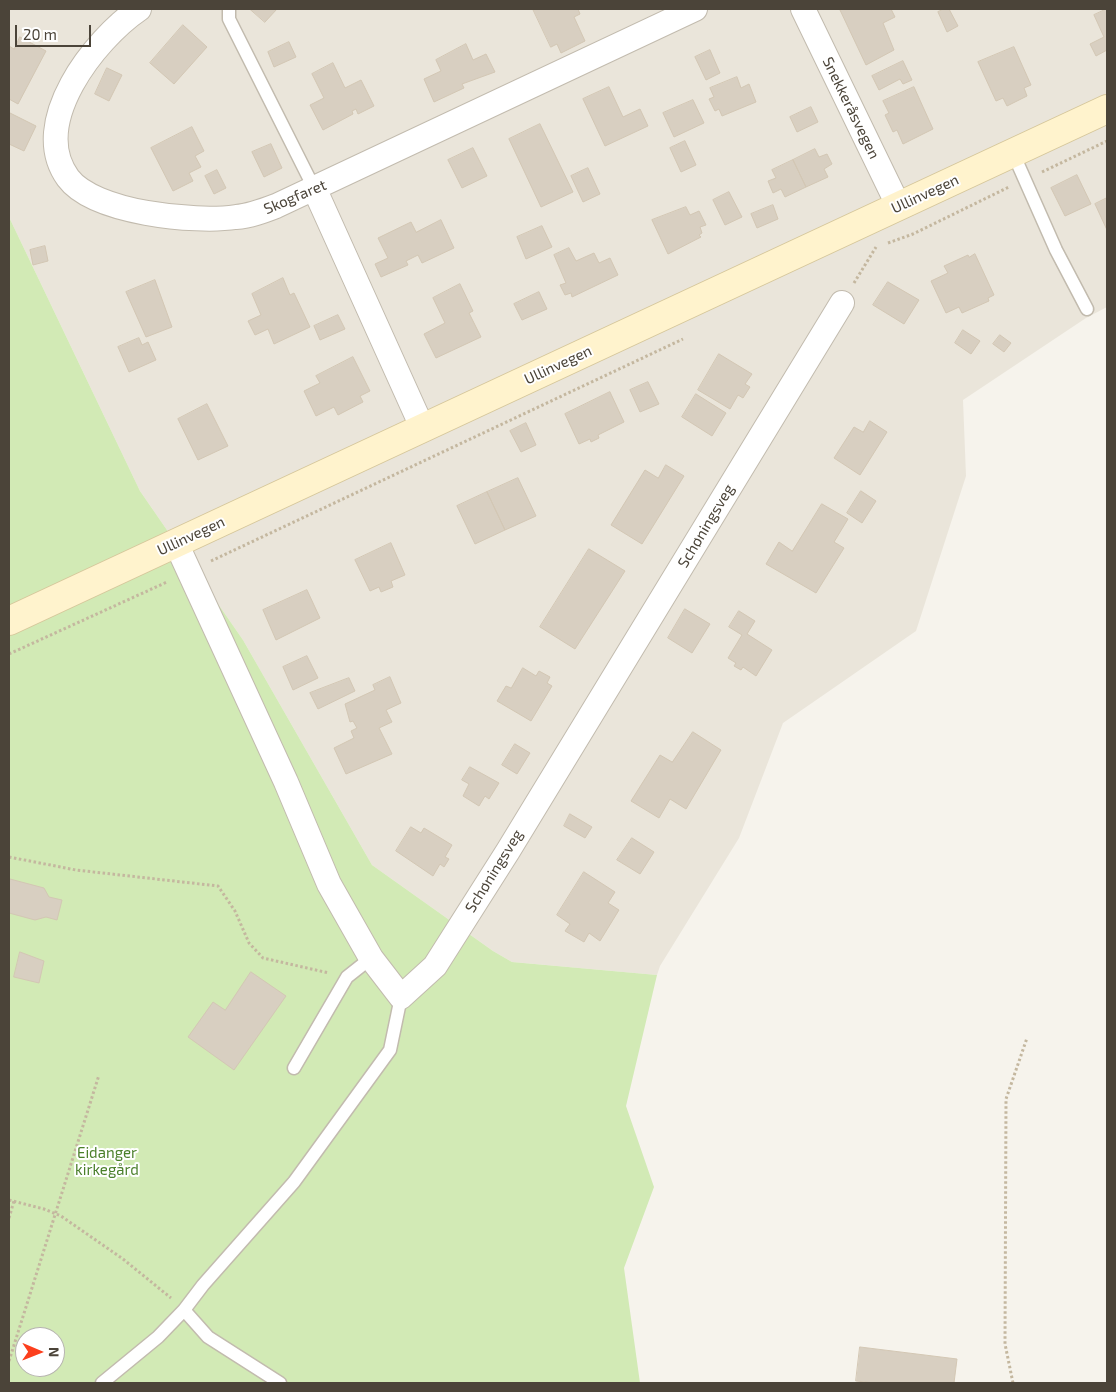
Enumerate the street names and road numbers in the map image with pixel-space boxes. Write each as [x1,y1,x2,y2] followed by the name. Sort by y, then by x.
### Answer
[819,54,883,162] street label: Snekkeråsvegen
[888,171,962,217] street label: Ullinvegen
[261,176,329,218] street label: Skogfaret
[521,342,595,388] street label: Ullinvegen
[674,481,738,571] street label: Schøningsveg
[154,513,228,559] street label: Ullinvegen
[461,826,527,916] street label: Schøningsveg

